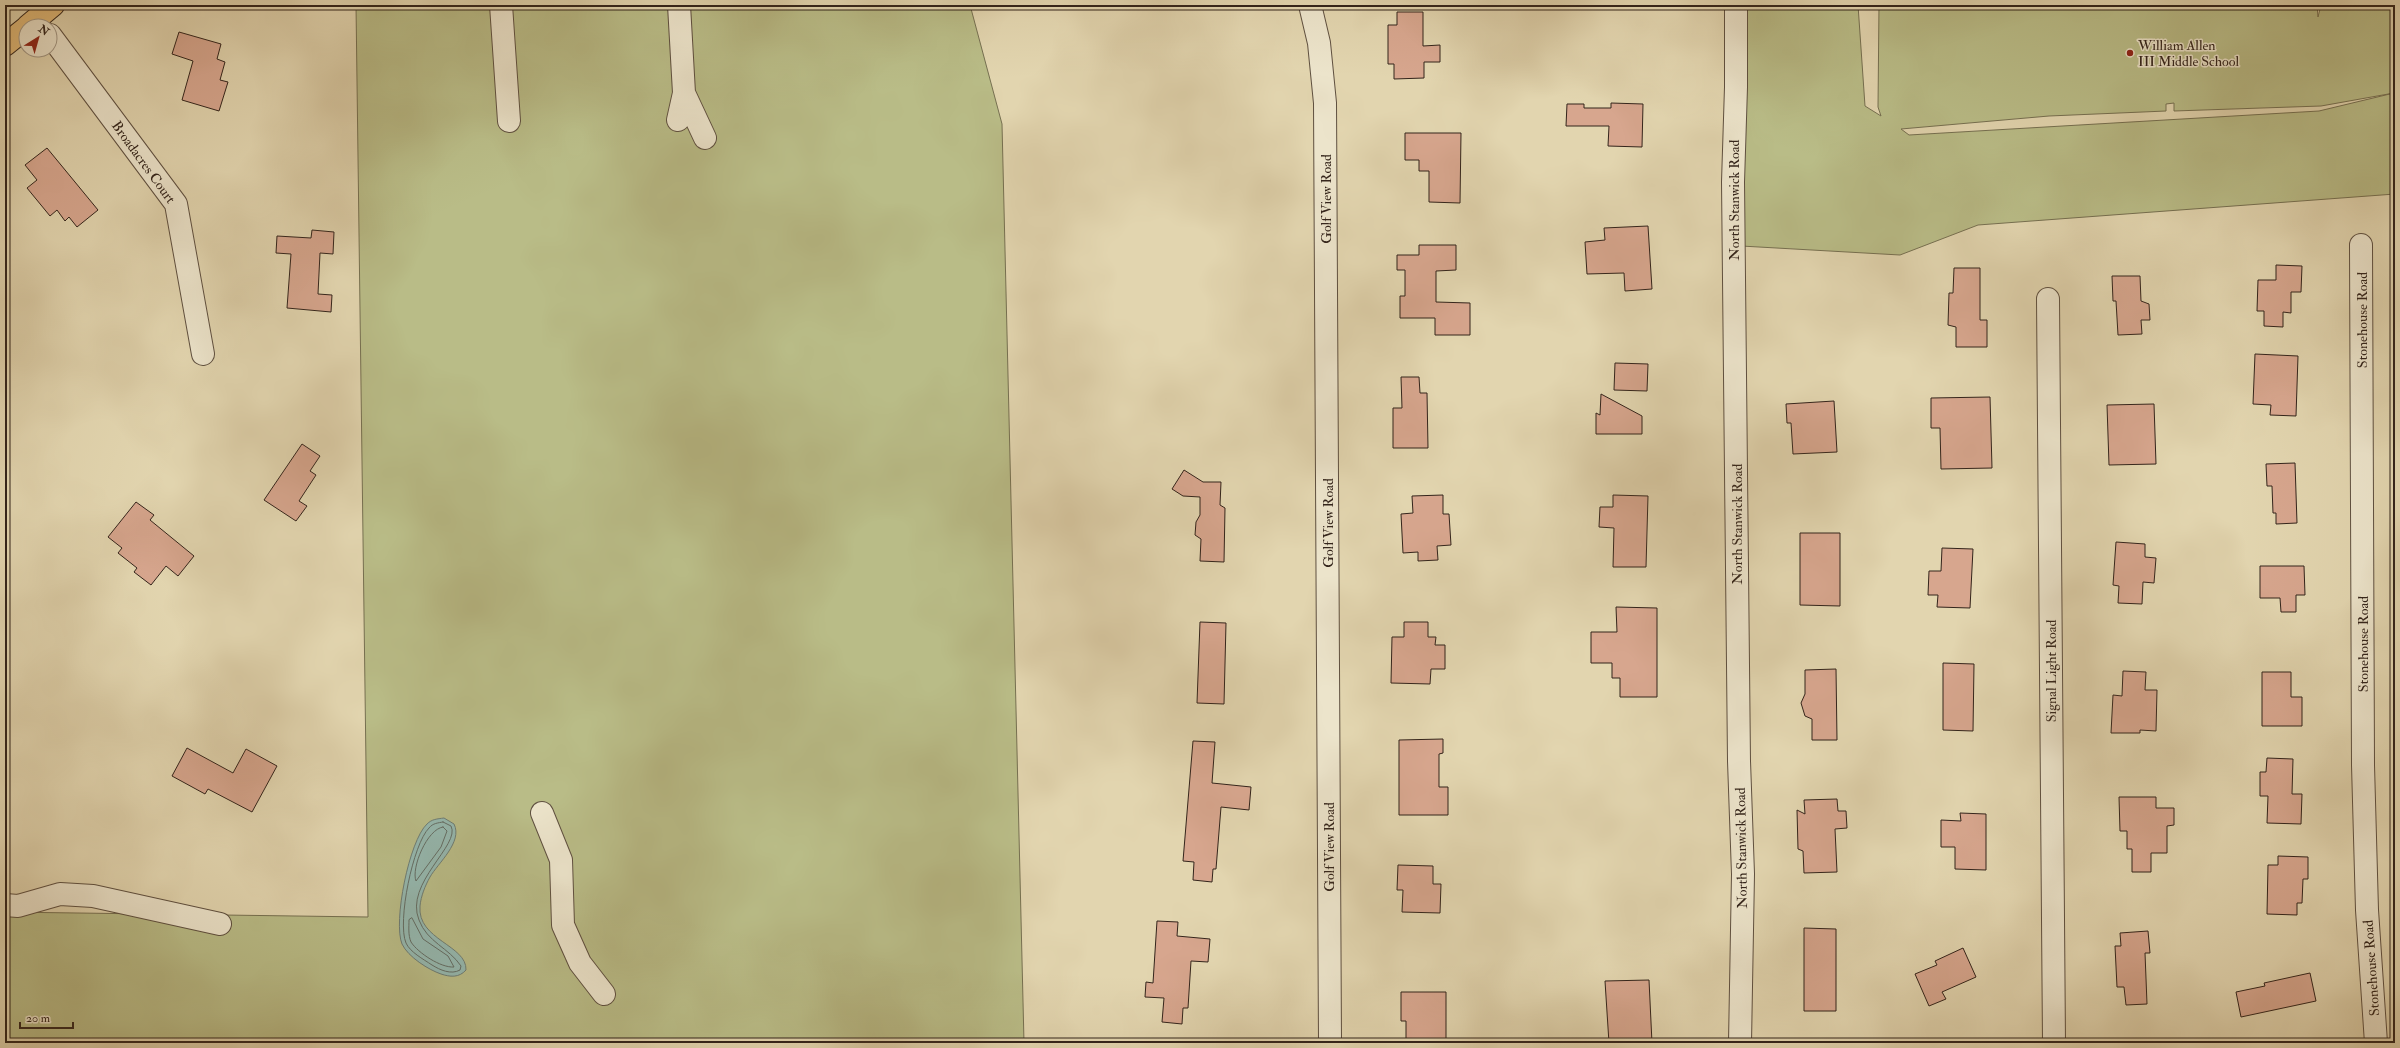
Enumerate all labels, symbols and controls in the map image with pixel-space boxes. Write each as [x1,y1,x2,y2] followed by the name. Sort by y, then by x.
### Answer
[18,18,58,58] north arrow
[35,22,52,39] text: N
[2137,37,2239,70] place label: William Allen III Middle School
[2125,48,2135,58] marker: William Allen III Middle School
[108,118,179,207] street label: Broadacres Court
[1726,139,1743,260] street label: North Stanwick Road
[1318,154,1335,244] street label: Golf View Road
[2354,272,2371,368] street label: Stonehouse Road
[1729,463,1746,584] street label: North Stanwick Road
[1320,478,1337,568] street label: Golf View Road
[2355,596,2372,692] street label: Stonehouse Road
[2043,620,2060,722] street label: Signal Light Road
[1732,787,1751,909] street label: North Stanwick Road
[1321,802,1338,892] street label: Golf View Road
[2360,919,2383,1017] street label: Stonehouse Road
[20,1004,73,1030] scale bar
[26,1011,51,1026] text: 20 m

